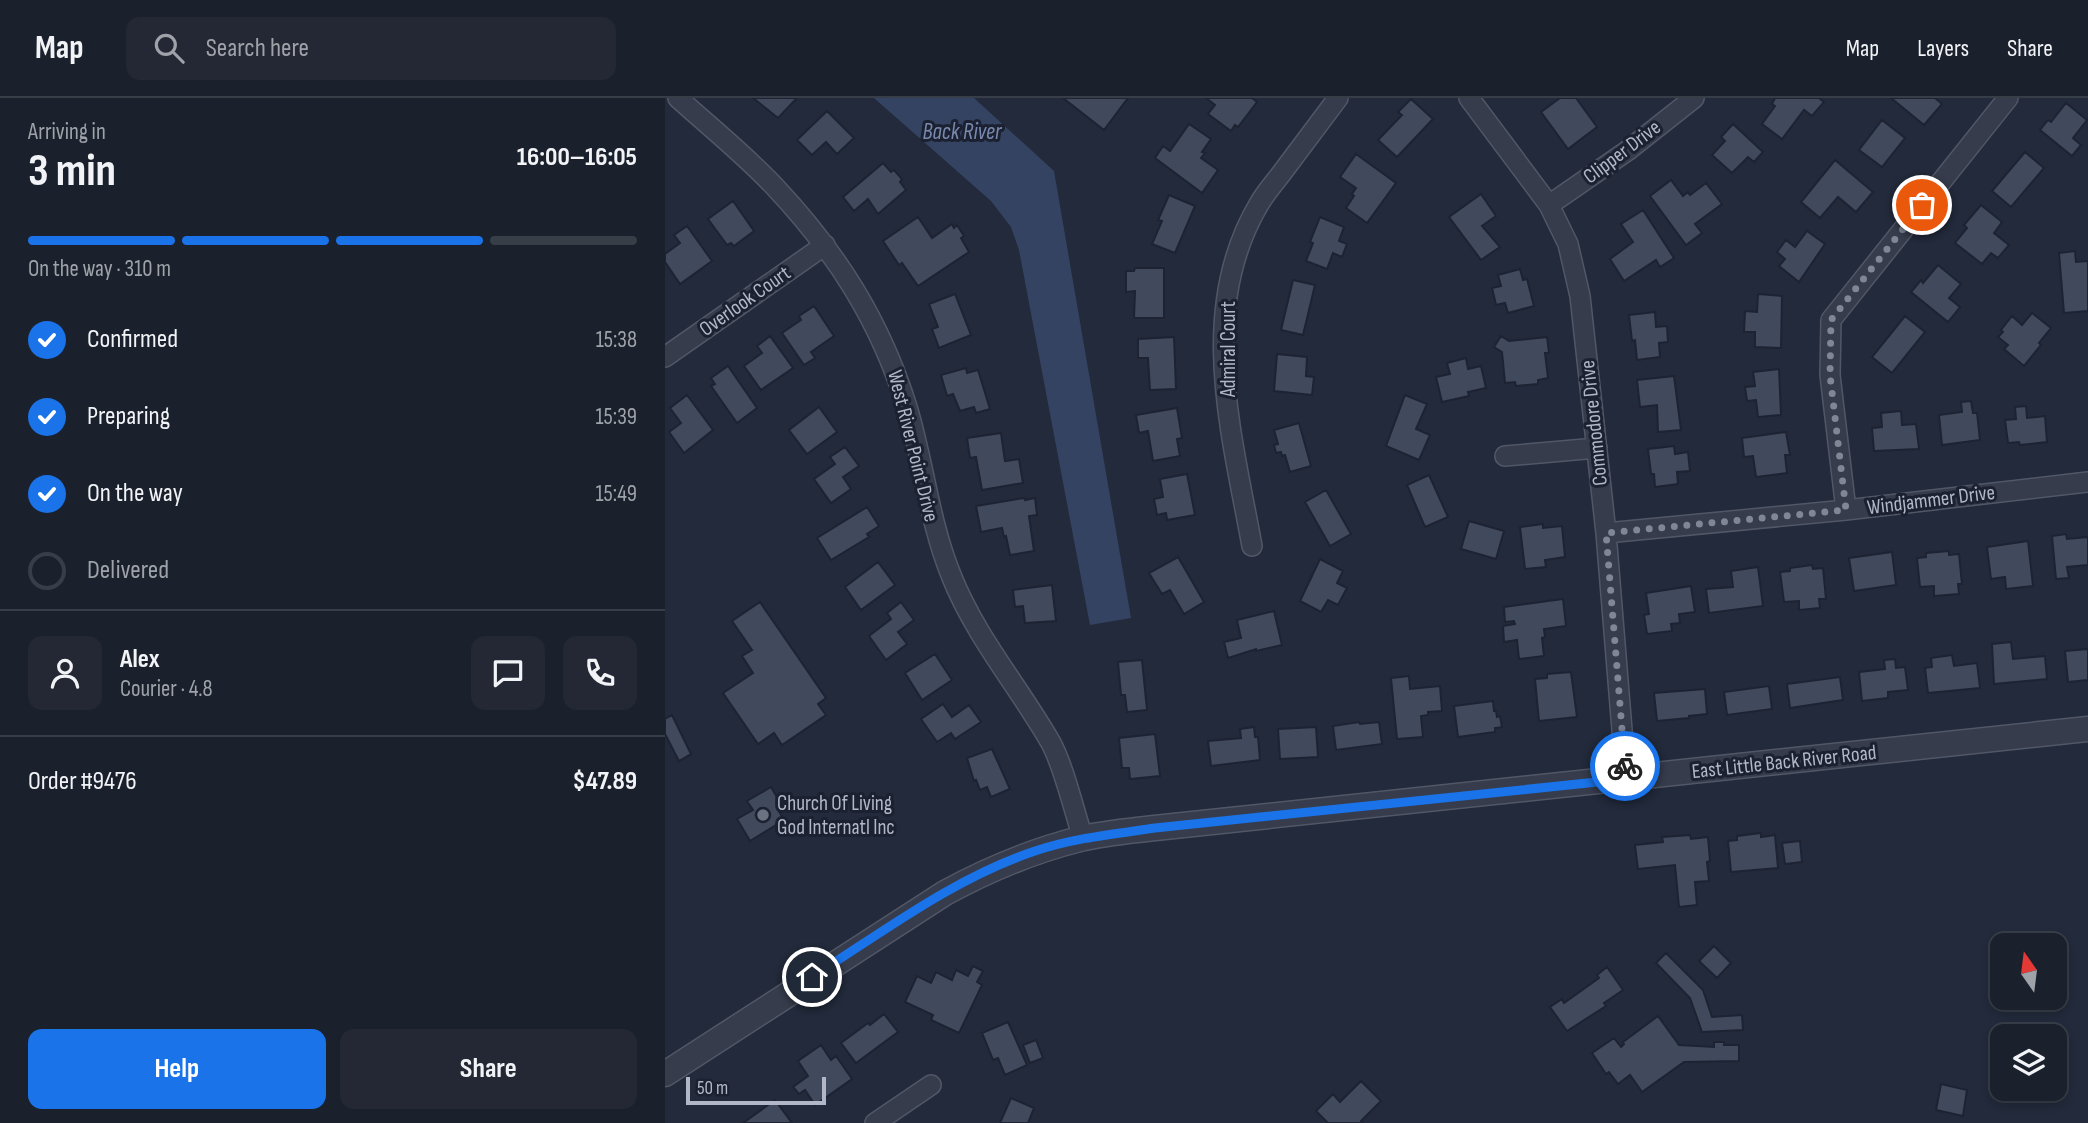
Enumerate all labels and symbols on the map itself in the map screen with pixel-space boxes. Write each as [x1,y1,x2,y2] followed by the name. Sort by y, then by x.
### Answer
[1578,115,1666,189] street label: Clipper Drive
[922,118,1003,146] water label: Back River
[1892,175,1952,235] pin
[695,260,795,342] street label: Overlook Court
[1216,301,1241,398] street label: Admiral Court
[1575,359,1613,487] street label: Commodore Drive
[882,368,944,524] street label: West River Point Drive
[1866,480,1996,520] street label: Windjammer Drive
[1590,731,1660,801] courier
[1690,740,1878,784] street label: East Little Back River Road
[777,791,895,840] place label: Church Of Living God Internatl Inc
[755,807,771,823] marker: Church Of Living God Internatl Inc
[1990,933,2067,1010] north arrow
[782,947,842,1007] pin
[686,1074,826,1106] scale bar

